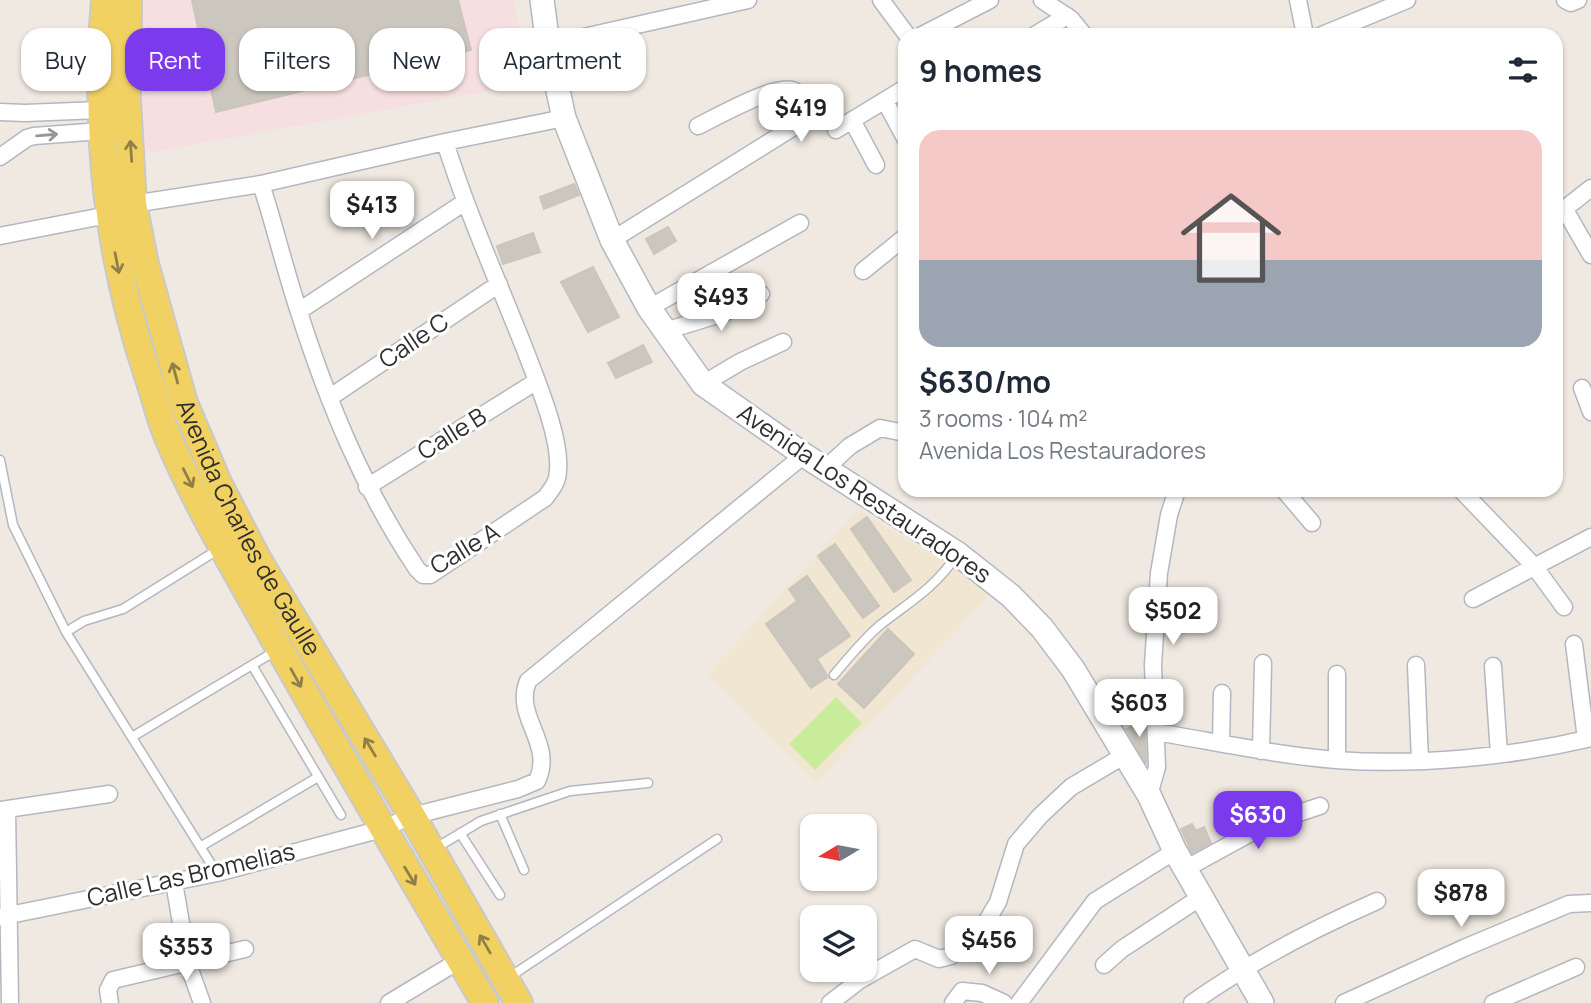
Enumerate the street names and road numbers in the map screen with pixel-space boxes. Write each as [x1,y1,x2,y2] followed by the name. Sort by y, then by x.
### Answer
[372,304,455,375] street label: Calle C
[169,394,330,661] street label: Avenida Charles de Gaulle
[731,395,998,590] street label: Avenida Los Restauradores
[411,399,492,467] street label: Calle B
[423,514,505,581] street label: Calle A
[84,834,298,913] street label: Calle Las Bromelias

